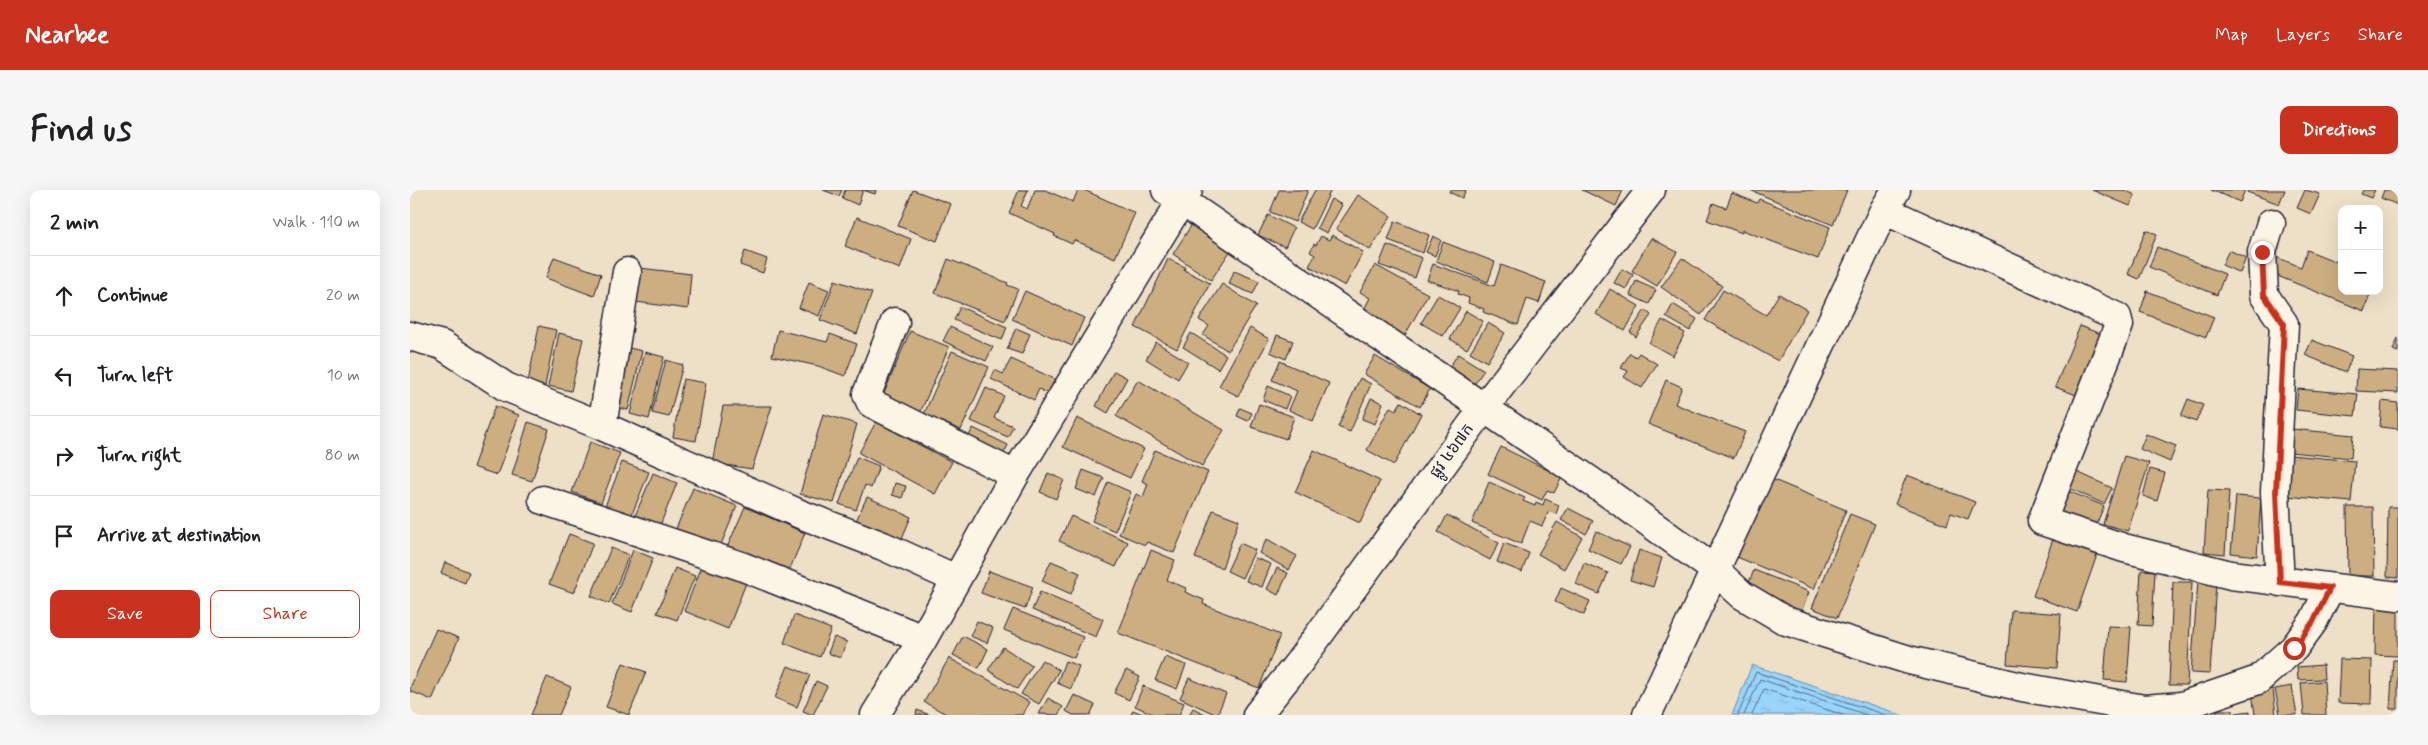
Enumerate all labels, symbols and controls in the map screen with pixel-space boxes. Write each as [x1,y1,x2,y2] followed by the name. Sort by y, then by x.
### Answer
[25,20,109,51] text: Nearbee
[2215,23,2248,47] text: Map
[2276,23,2330,47] text: Layers
[2358,23,2403,47] text: Share
[2280,106,2398,154] button: Directions
[30,107,132,153] text: Find us
[2338,205,2383,295] map controls
[2338,205,2383,250] button: +
[50,209,99,237] text: 2 min
[272,212,360,233] text: Walk · 110 m
[2251,241,2274,264] route end
[2338,250,2383,295] button: −
[50,282,78,310] icon: ahead
[97,283,168,308] text: Continue
[326,285,360,306] text: 20 m
[50,362,78,390] icon: left
[97,363,173,388] text: Turn left
[327,365,360,386] text: 10 m
[1425,419,1481,484] street label: ផ្លូវ ៤៦៧ក
[50,442,78,470] icon: right
[97,443,181,468] text: Turn right
[325,445,360,466] text: 80 m
[50,522,78,550] icon: arrive
[97,523,261,548] text: Arrive at destination
[50,590,200,638] button: Save
[210,590,360,638] button: Share
[2283,637,2306,660] route start

